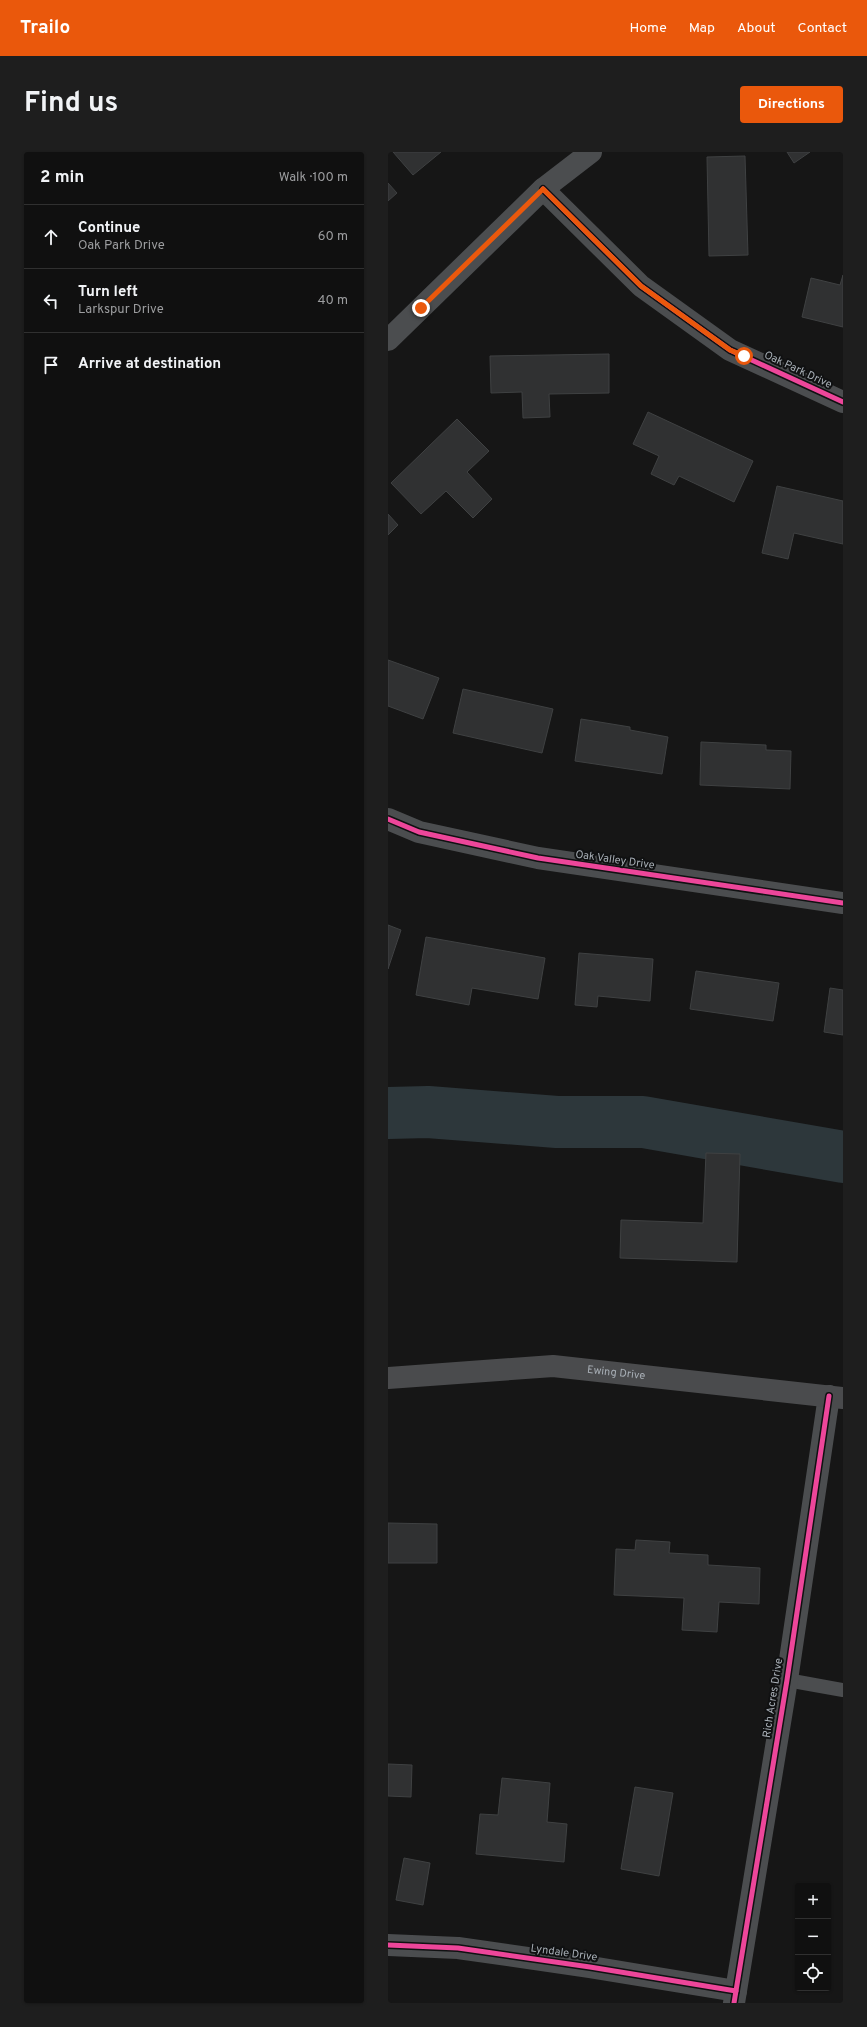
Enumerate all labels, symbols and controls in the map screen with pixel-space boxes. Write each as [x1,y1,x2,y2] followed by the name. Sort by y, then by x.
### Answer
[20,16,70,40] text: Trailo
[630,20,667,37] text: Home
[689,20,715,37] text: Map
[737,20,776,37] text: About
[798,20,847,37] text: Contact
[24,86,118,122] text: Find us
[740,86,843,123] button: Directions
[40,167,84,189] text: 2 min
[279,170,348,186] text: Walk · 100 m
[78,219,140,238] text: Continue
[40,226,62,248] icon: ahead
[318,229,348,245] text: 60 m
[78,238,165,254] text: Oak Park Drive
[78,283,138,302] text: Turn left
[40,290,62,312] icon: left
[318,293,348,309] text: 40 m
[412,299,430,317] route end
[78,302,164,318] text: Larkspur Drive
[735,347,753,365] route start
[762,348,834,392] street label: Oak Park Drive
[40,354,62,376] icon: arrive
[78,355,221,374] text: Arrive at destination
[575,848,656,872] street label: Oak Valley Drive
[586,1363,646,1383] street label: Ewing Drive
[760,1657,786,1739] street label: Rich Acres Drive
[795,1883,831,1991] map controls
[795,1883,831,1919] button: +
[795,1919,831,1955] button: −
[530,1941,598,1965] street label: Lyndale Drive
[795,1955,831,1991] button: locate

